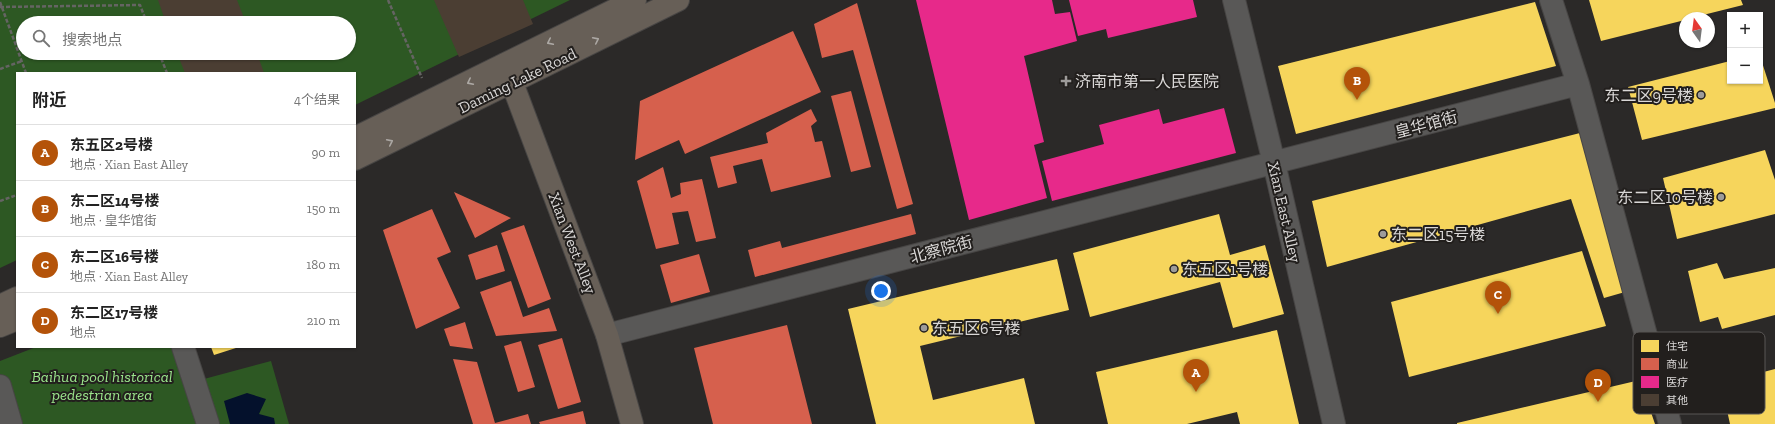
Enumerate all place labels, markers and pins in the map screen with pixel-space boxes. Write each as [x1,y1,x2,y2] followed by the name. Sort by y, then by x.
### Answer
[1344,67,1370,100] pin: B
[1075,72,1219,91] place label: 济南市第一人民医院
[1060,75,1072,87] marker: 济南市第一人民医院
[1605,86,1693,105] place label: 东二区9号楼
[1696,90,1706,100] marker: 东二区9号楼
[1618,188,1713,207] place label: 东二区10号楼
[1716,192,1726,202] marker: 东二区10号楼
[1391,225,1485,244] place label: 东二区15号楼
[1378,229,1388,239] marker: 东二区15号楼
[1182,260,1268,279] place label: 东五区1号楼
[1169,264,1179,274] marker: 东五区1号楼
[1485,281,1511,314] pin: C
[932,319,1021,338] place label: 东五区6号楼
[919,323,929,333] marker: 东五区6号楼
[1183,359,1209,392] pin: A
[1585,369,1611,402] pin: D

